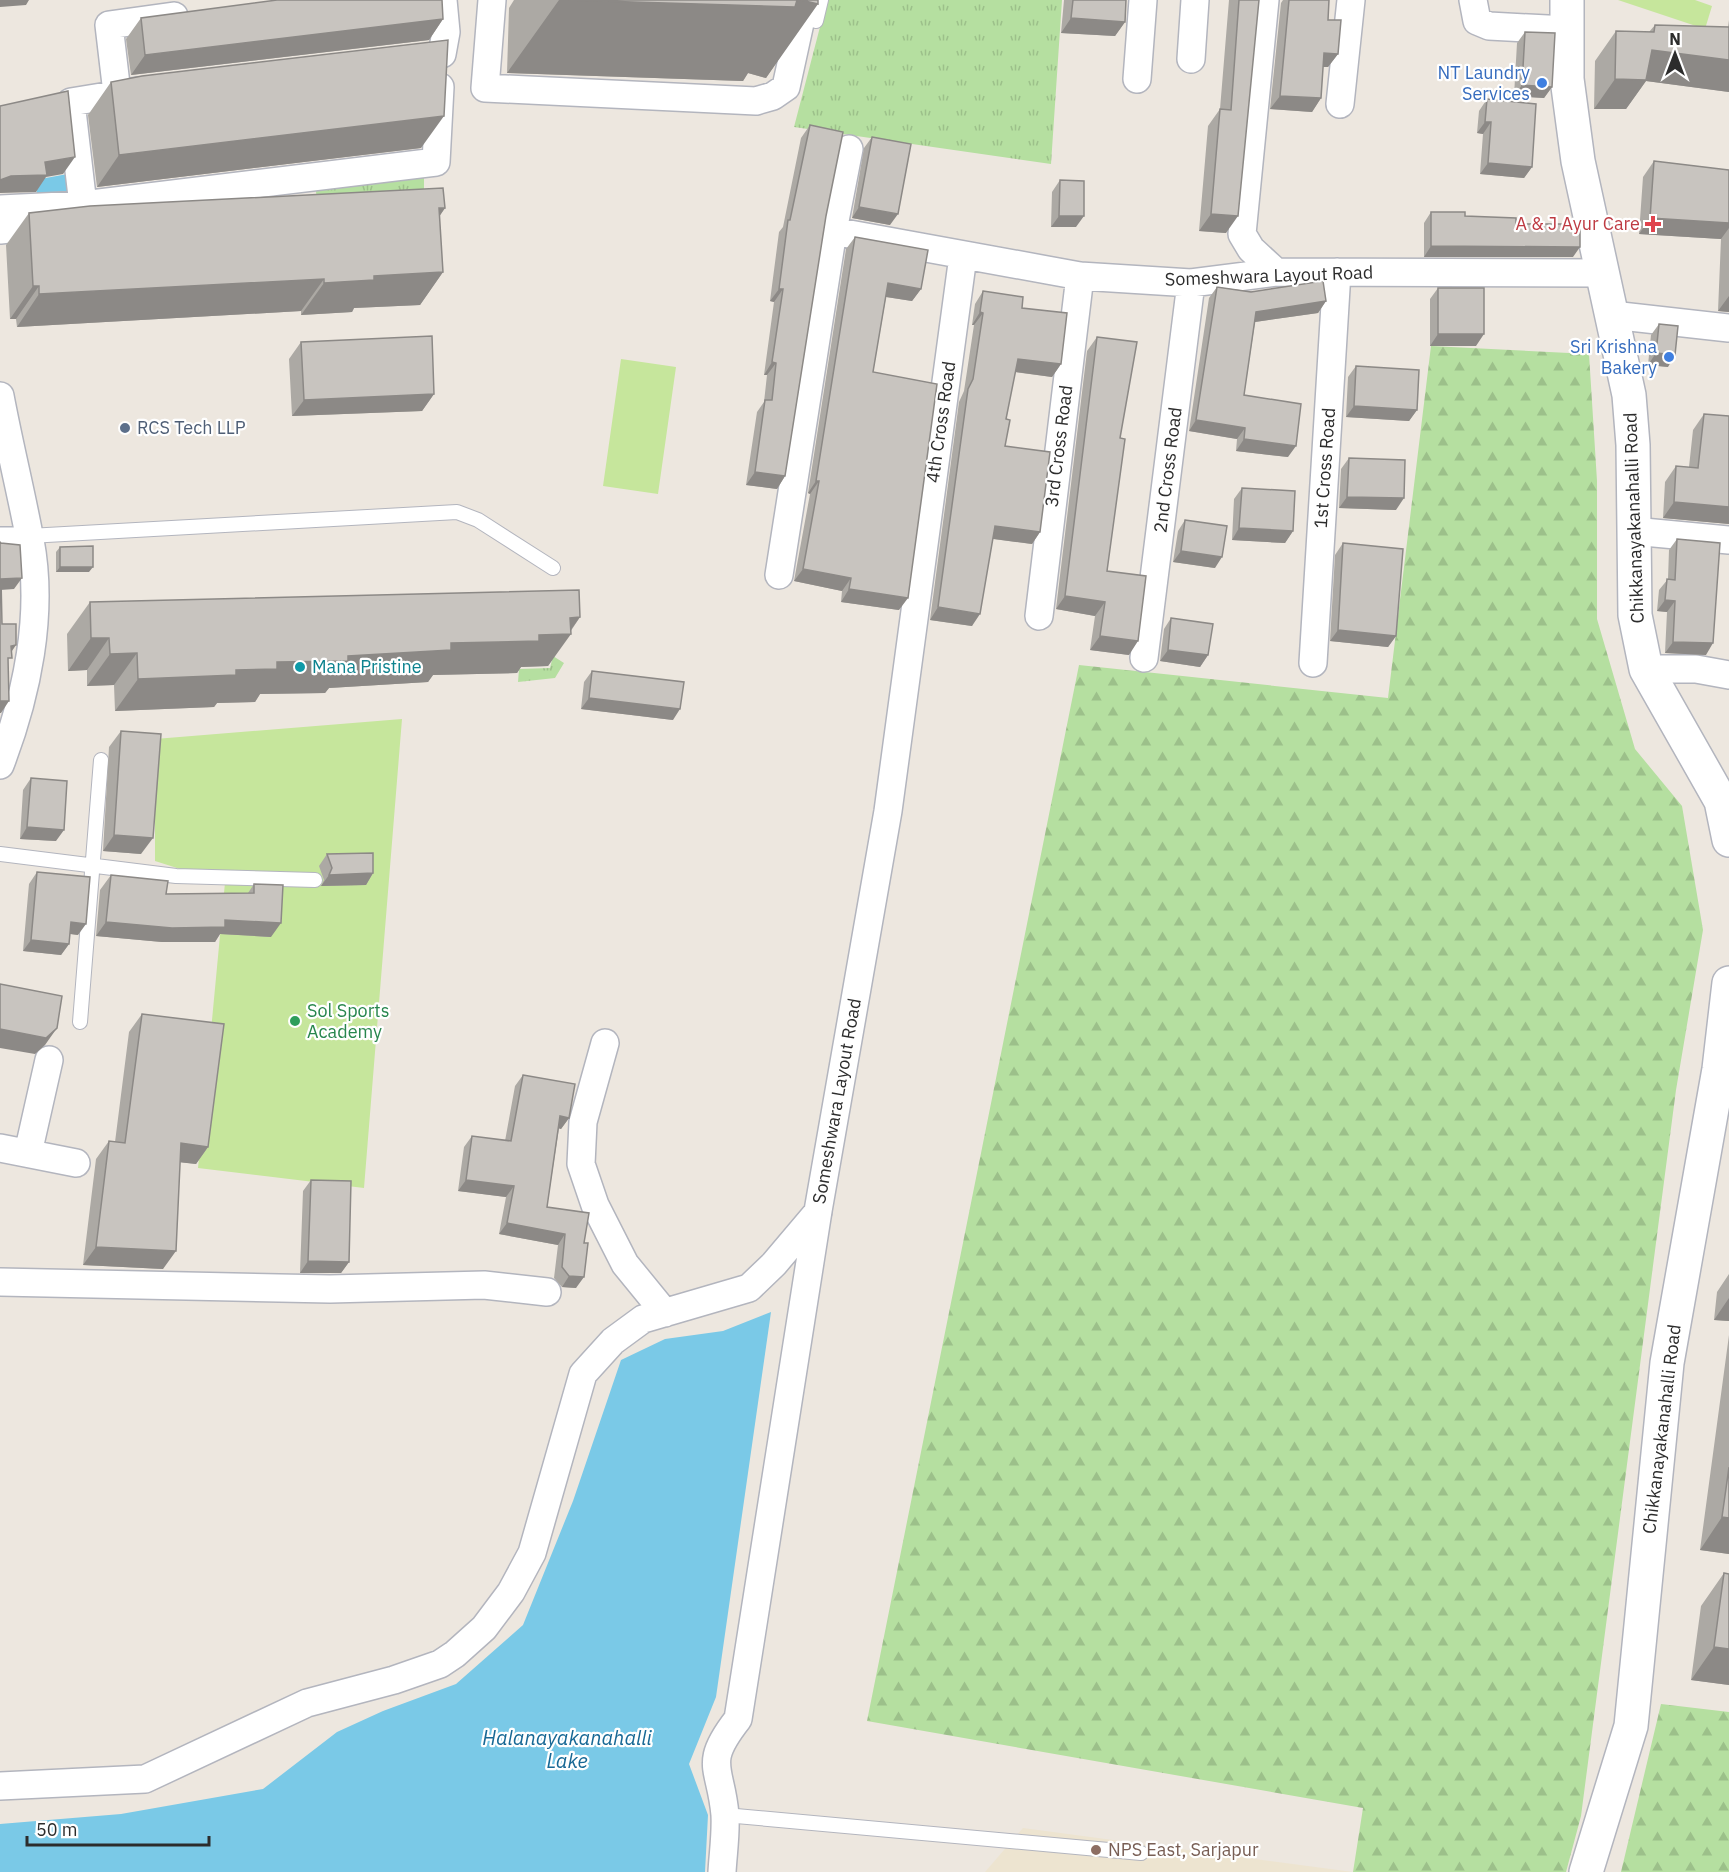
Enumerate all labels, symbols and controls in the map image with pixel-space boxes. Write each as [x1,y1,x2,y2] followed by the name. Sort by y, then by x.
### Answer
[1645,24,1705,84] north arrow
[1669,29,1681,49] text: N
[1437,61,1530,105] place label: NT Laundry Services
[1535,76,1549,90] marker: NT Laundry Services
[1516,212,1640,235] place label: A & J Ayur Care
[1644,215,1662,233] marker: A & J Ayur Care
[1164,260,1374,291] street label: Someshwara Layout Road
[1570,335,1657,379] place label: Sri Krishna Bakery
[1662,350,1676,364] marker: Sri Krishna Bakery
[921,360,960,484] street label: 4th Cross Road
[1040,384,1077,508] street label: 3rd Cross Road
[1148,406,1187,534] street label: 2nd Cross Road
[1309,407,1340,529] street label: 1st Cross Road
[1618,412,1649,624] street label: Chikkanayakanahalli Road
[137,416,246,439] place label: RCS Tech LLP
[118,421,132,435] marker: RCS Tech LLP
[312,655,422,678] place label: Mana Pristine
[293,660,307,674] marker: Mana Pristine
[807,996,866,1206] street label: Someshwara Layout Road
[307,999,389,1043] place label: Sol Sports Academy
[288,1014,302,1028] marker: Sol Sports Academy
[1637,1323,1686,1535] street label: Chikkanayakanahalli Road
[482,1724,653,1774] water label: Halanayakanahalli Lake
[27,1809,208,1847] scale bar
[36,1818,78,1841] text: 50 m
[1108,1838,1259,1861] place label: NPS East, Sarjapur
[1089,1843,1103,1857] marker: NPS East, Sarjapur

